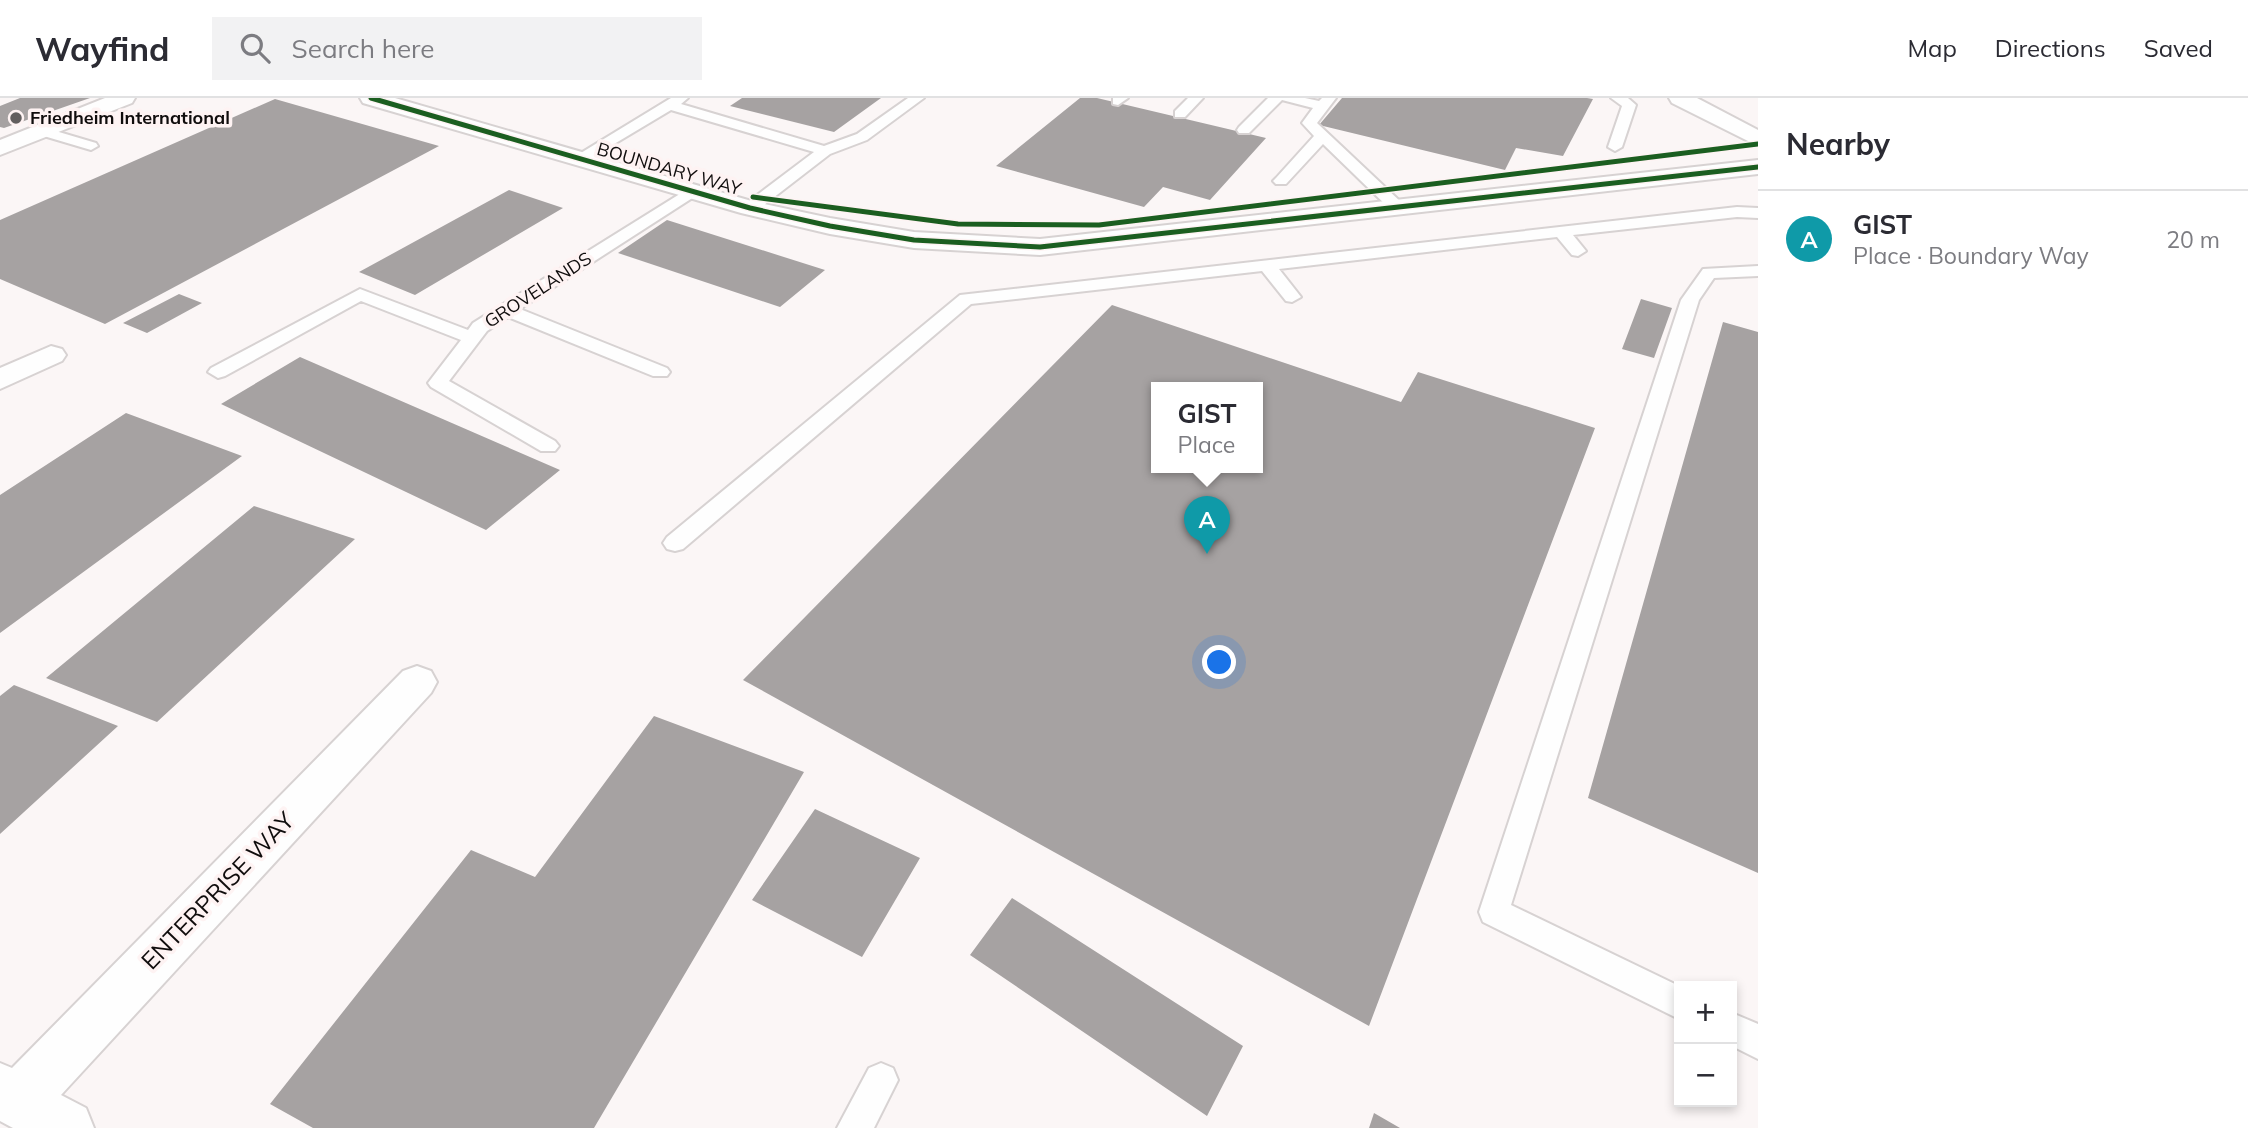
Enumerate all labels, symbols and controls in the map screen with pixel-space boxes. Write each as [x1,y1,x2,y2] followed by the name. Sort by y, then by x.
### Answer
[212,17,702,80] search box
[35,28,170,69] text: Wayfind
[236,29,274,67] icon: search
[292,32,434,65] text: Search here
[1907,33,1957,63] text: Map
[1995,33,2106,63] text: Directions
[2144,33,2213,63] text: Saved
[30,106,230,129] place label: Friedheim International
[8,110,24,126] marker: Friedheim International
[1786,125,1890,163] text: Nearby
[594,137,745,200] street label: BOUNDARY WAY
[1853,208,1912,241] text: GIST
[1800,225,1818,254] text: A
[2166,225,2220,254] text: 20 m
[1853,241,2089,270] text: Place · Boundary Way
[480,246,596,333] street label: GROVELANDS
[1151,382,1263,473] popup
[1177,397,1237,430] text: GIST
[1177,430,1235,459] text: Place
[1184,496,1230,554] pin: A
[1202,645,1236,679] your location
[135,805,300,975] street label: ENTERPRISE WAY
[1674,981,1737,1107] map controls
[1674,981,1737,1044] button: +
[1674,1044,1737,1107] button: −

